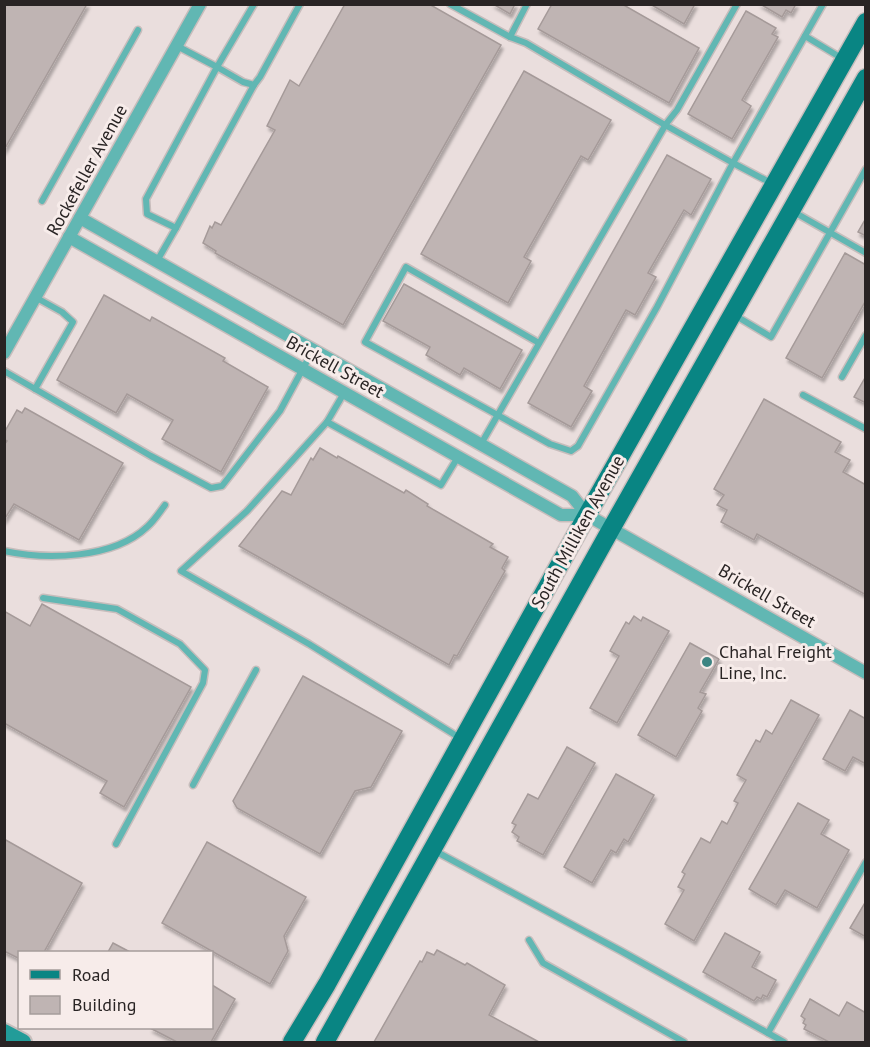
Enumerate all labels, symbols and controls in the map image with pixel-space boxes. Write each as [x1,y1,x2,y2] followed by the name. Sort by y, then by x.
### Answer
[41,100,132,239] street label: Rockefeller Avenue
[282,330,388,403] street label: Brickell Street
[526,451,629,613] street label: South Milliken Avenue
[715,559,820,633] street label: Brickell Street
[719,640,832,684] place label: Chahal Freight Line, Inc.
[700,655,714,669] marker: Chahal Freight Line, Inc.
[18,951,213,1029] legend
[72,963,110,986] text: Road
[72,993,136,1016] text: Building

